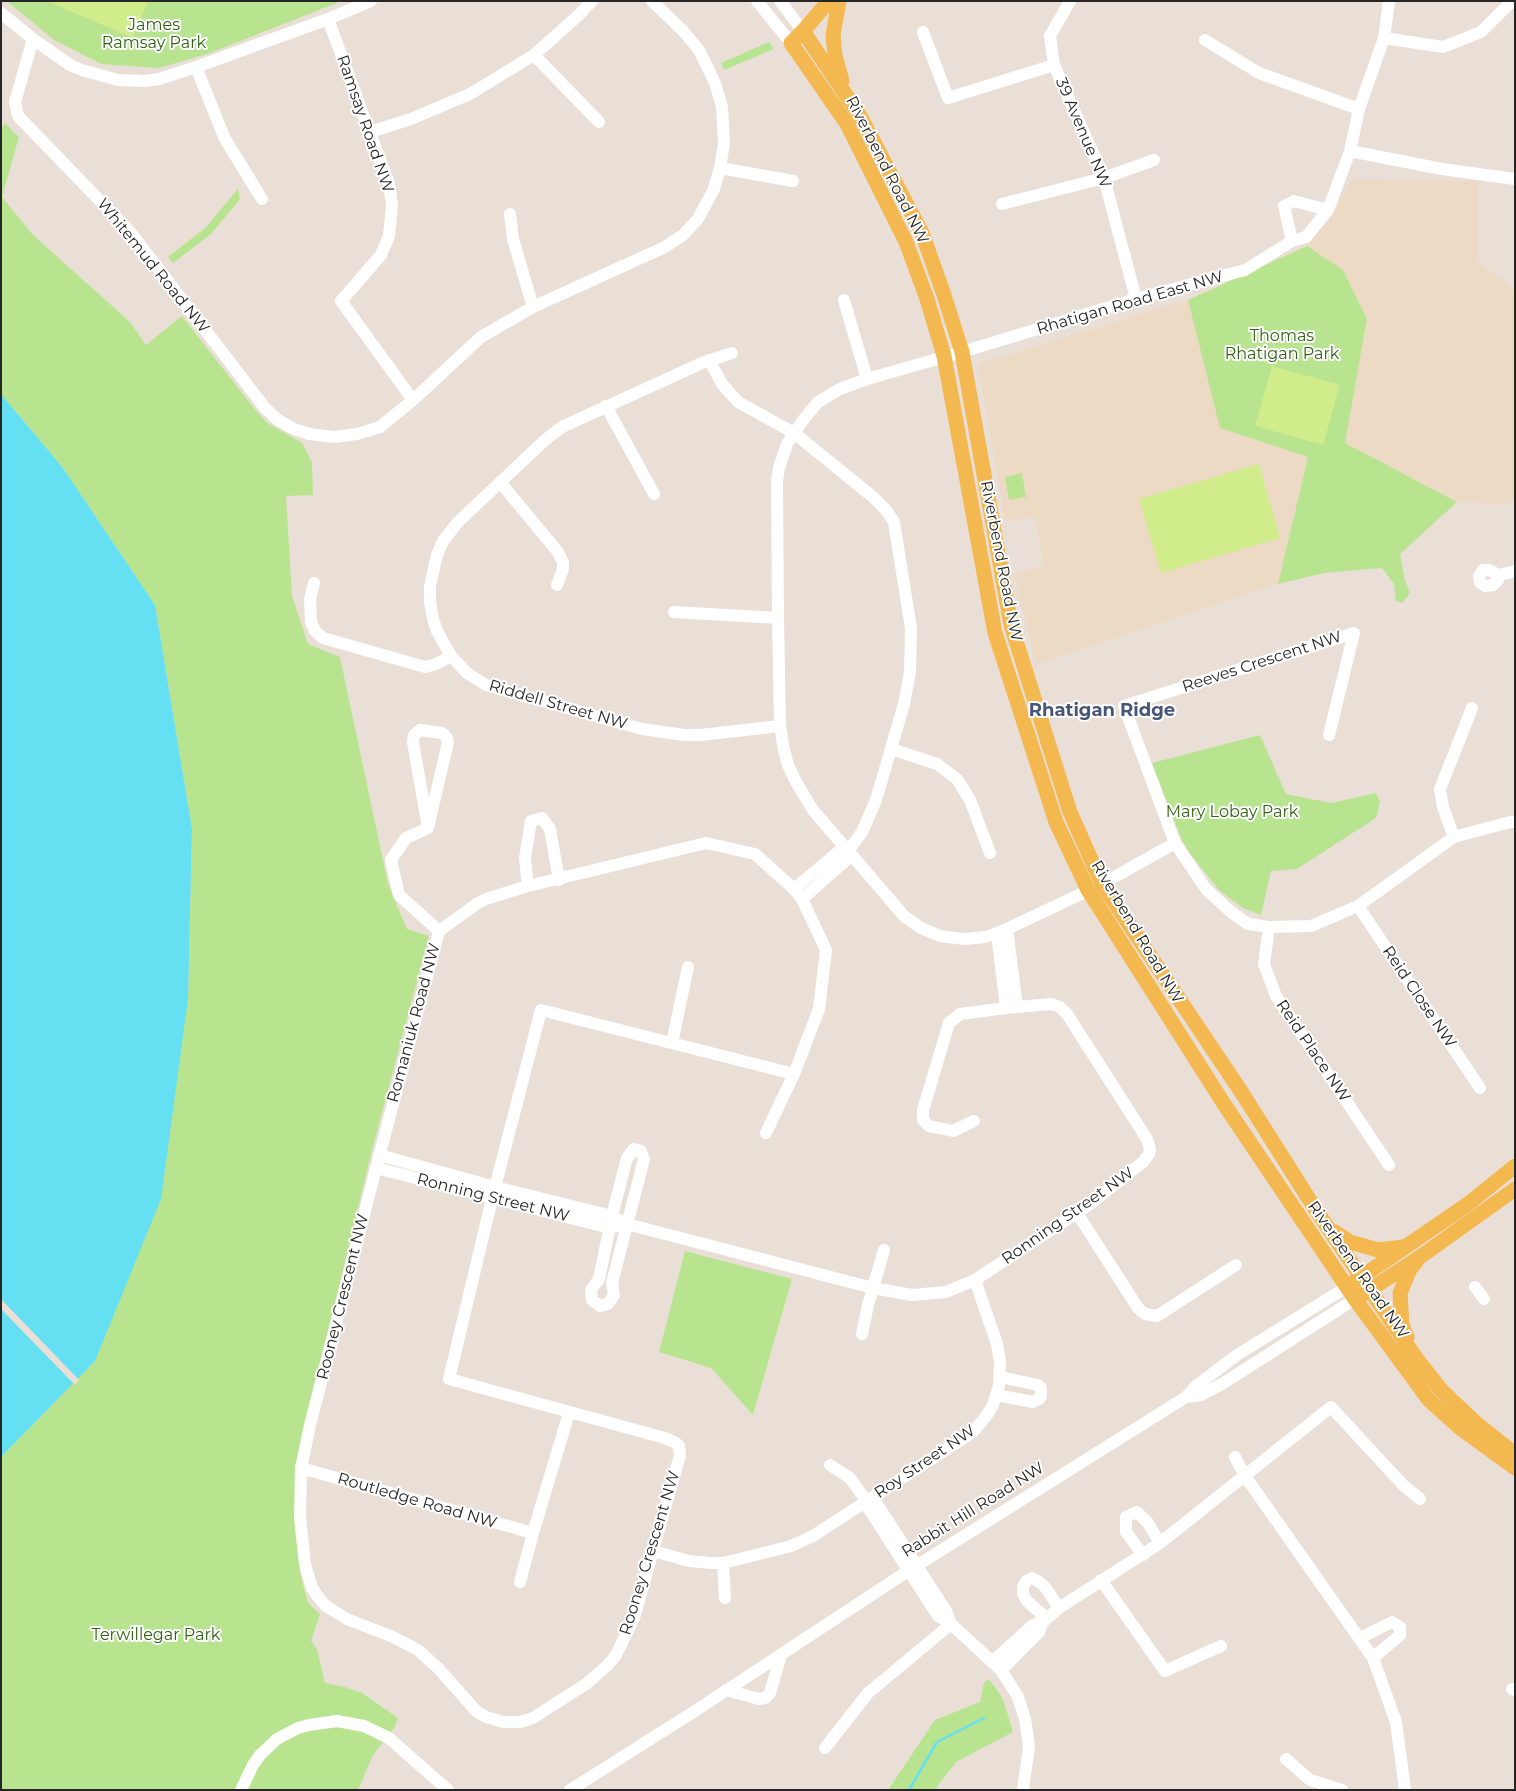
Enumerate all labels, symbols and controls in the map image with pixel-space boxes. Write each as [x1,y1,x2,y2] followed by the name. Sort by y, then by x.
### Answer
[102,15,206,53] park label: James Ramsay Park
[332,53,398,195] street label: Ramsay Road NW
[1051,75,1115,191] street label: 39 Avenue NW
[841,93,933,247] street label: Riverbend Road NW
[93,195,213,337] street label: Whitemud Road NW
[1035,267,1225,339] street label: Rhatigan Road East NW
[1225,326,1339,364] park label: Thomas Rhatigan Park
[976,479,1026,643] street label: Riverbend Road NW
[1180,627,1344,697] street label: Reeves Crescent NW
[487,676,629,734] street label: Riddell Street NW
[1029,700,1175,722] district label: Rhatigan Ridge
[1166,802,1298,822] park label: Mary Lobay Park
[1087,857,1187,1007] street label: Riverbend Road NW
[383,941,445,1105] street label: Romaniuk Road NW
[1378,943,1460,1051] street label: Reid Close NW
[1272,996,1354,1106] street label: Reid Place NW
[998,1163,1138,1269] street label: Ronning Street NW
[415,1170,571,1226] street label: Ronning Street NW
[1303,1198,1413,1342] street label: Riverbend Road NW
[313,1212,373,1382] street label: Rooney Crescent NW
[871,1421,979,1503] street label: Roy Street NW
[898,1458,1048,1562] street label: Rabbit Hill Road NW
[335,1469,499,1533] street label: Routledge Road NW
[616,1469,684,1637] street label: Rooney Crescent NW
[92,1625,220,1645] park label: Terwillegar Park

